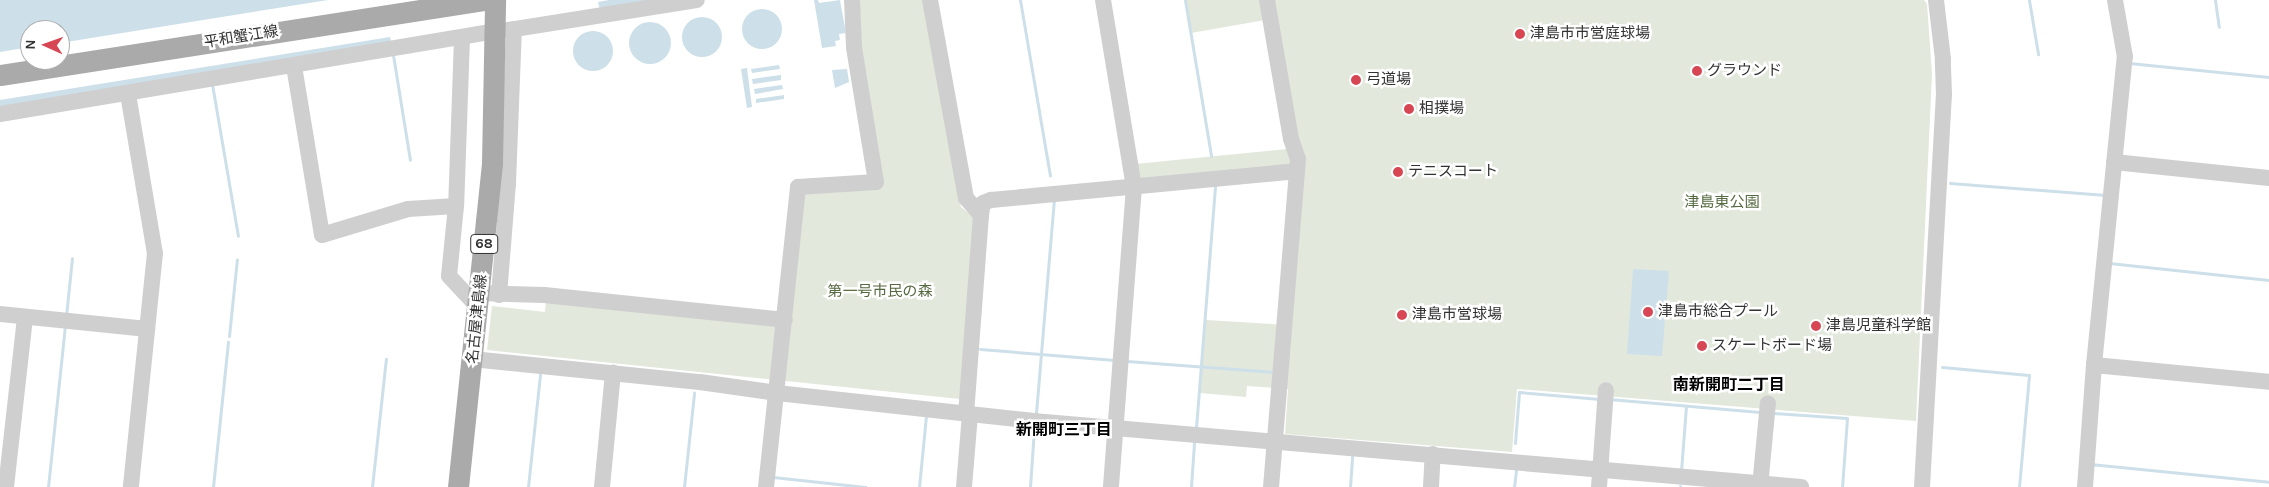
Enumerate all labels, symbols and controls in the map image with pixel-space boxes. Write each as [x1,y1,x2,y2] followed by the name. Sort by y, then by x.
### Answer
[20,20,70,70] north arrow
[203,22,279,52] street label: 平和蟹江線
[1530,25,1650,43] place label: 津島市市営庭球場
[1514,28,1526,40] marker: 津島市市営庭球場
[22,39,39,50] text: N
[1707,62,1782,80] place label: グラウンド
[1691,65,1703,77] marker: グラウンド
[1366,71,1411,89] place label: 弓道場
[1350,74,1362,86] marker: 弓道場
[1419,100,1464,118] place label: 相撲場
[1403,103,1415,115] marker: 相撲場
[1408,163,1498,181] place label: テニスコート
[1392,166,1404,178] marker: テニスコート
[1685,194,1759,212] park label: 津島東公園
[469,232,499,255] road number: 68
[463,273,491,365] street label: 名古屋津島線
[828,283,932,301] park label: 第一号市民の森
[1658,303,1778,321] place label: 津島市総合プール
[1412,306,1502,324] place label: 津島市営球場
[1642,306,1654,318] marker: 津島市総合プール
[1396,309,1408,321] marker: 津島市営球場
[1826,317,1931,335] place label: 津島児童科学館
[1810,320,1822,332] marker: 津島児童科学館
[1712,337,1832,355] place label: スケートボード場
[1696,340,1708,352] marker: スケートボード場
[1673,375,1785,395] district label: 南新開町二丁目
[1016,420,1112,440] district label: 新開町三丁目

